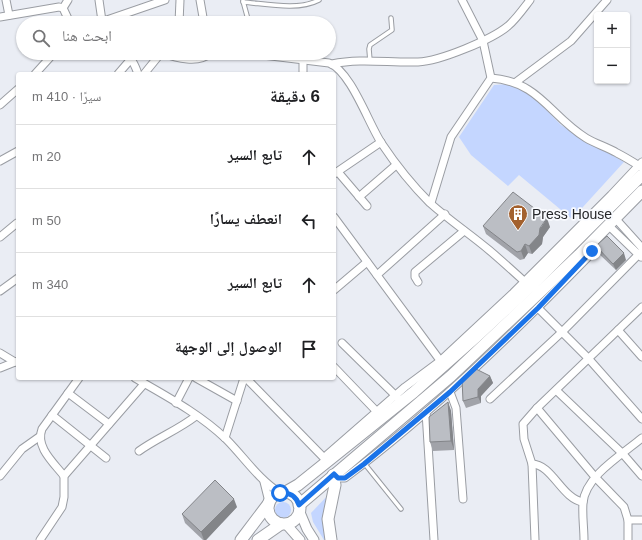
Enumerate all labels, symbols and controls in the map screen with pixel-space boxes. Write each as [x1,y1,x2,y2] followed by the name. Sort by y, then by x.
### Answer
[594,12,630,84] map controls
[594,12,630,48] button: +
[16,16,336,60] search box
[30,27,52,49] icon: search
[62,27,112,44] text: ابحث هنا
[594,48,630,84] button: −
[270,87,320,106] text: 6 دقيقة
[32,89,101,104] text: سيرًا · 410 m
[228,146,282,163] text: تابع السير
[298,146,320,168] icon: ahead
[32,149,61,164] text: 20 m
[507,203,529,231] building icon: Press House
[532,206,612,222] place label: Press House
[210,210,282,227] text: انعطف يسارًا
[298,210,320,232] icon: left
[32,213,61,228] text: 50 m
[583,242,601,260] route end
[228,274,282,291] text: تابع السير
[298,274,320,296] icon: ahead
[32,277,68,292] text: 340 m
[175,338,282,355] text: الوصول إلى الوجهة
[298,338,320,360] icon: arrive
[271,484,289,502] route start

